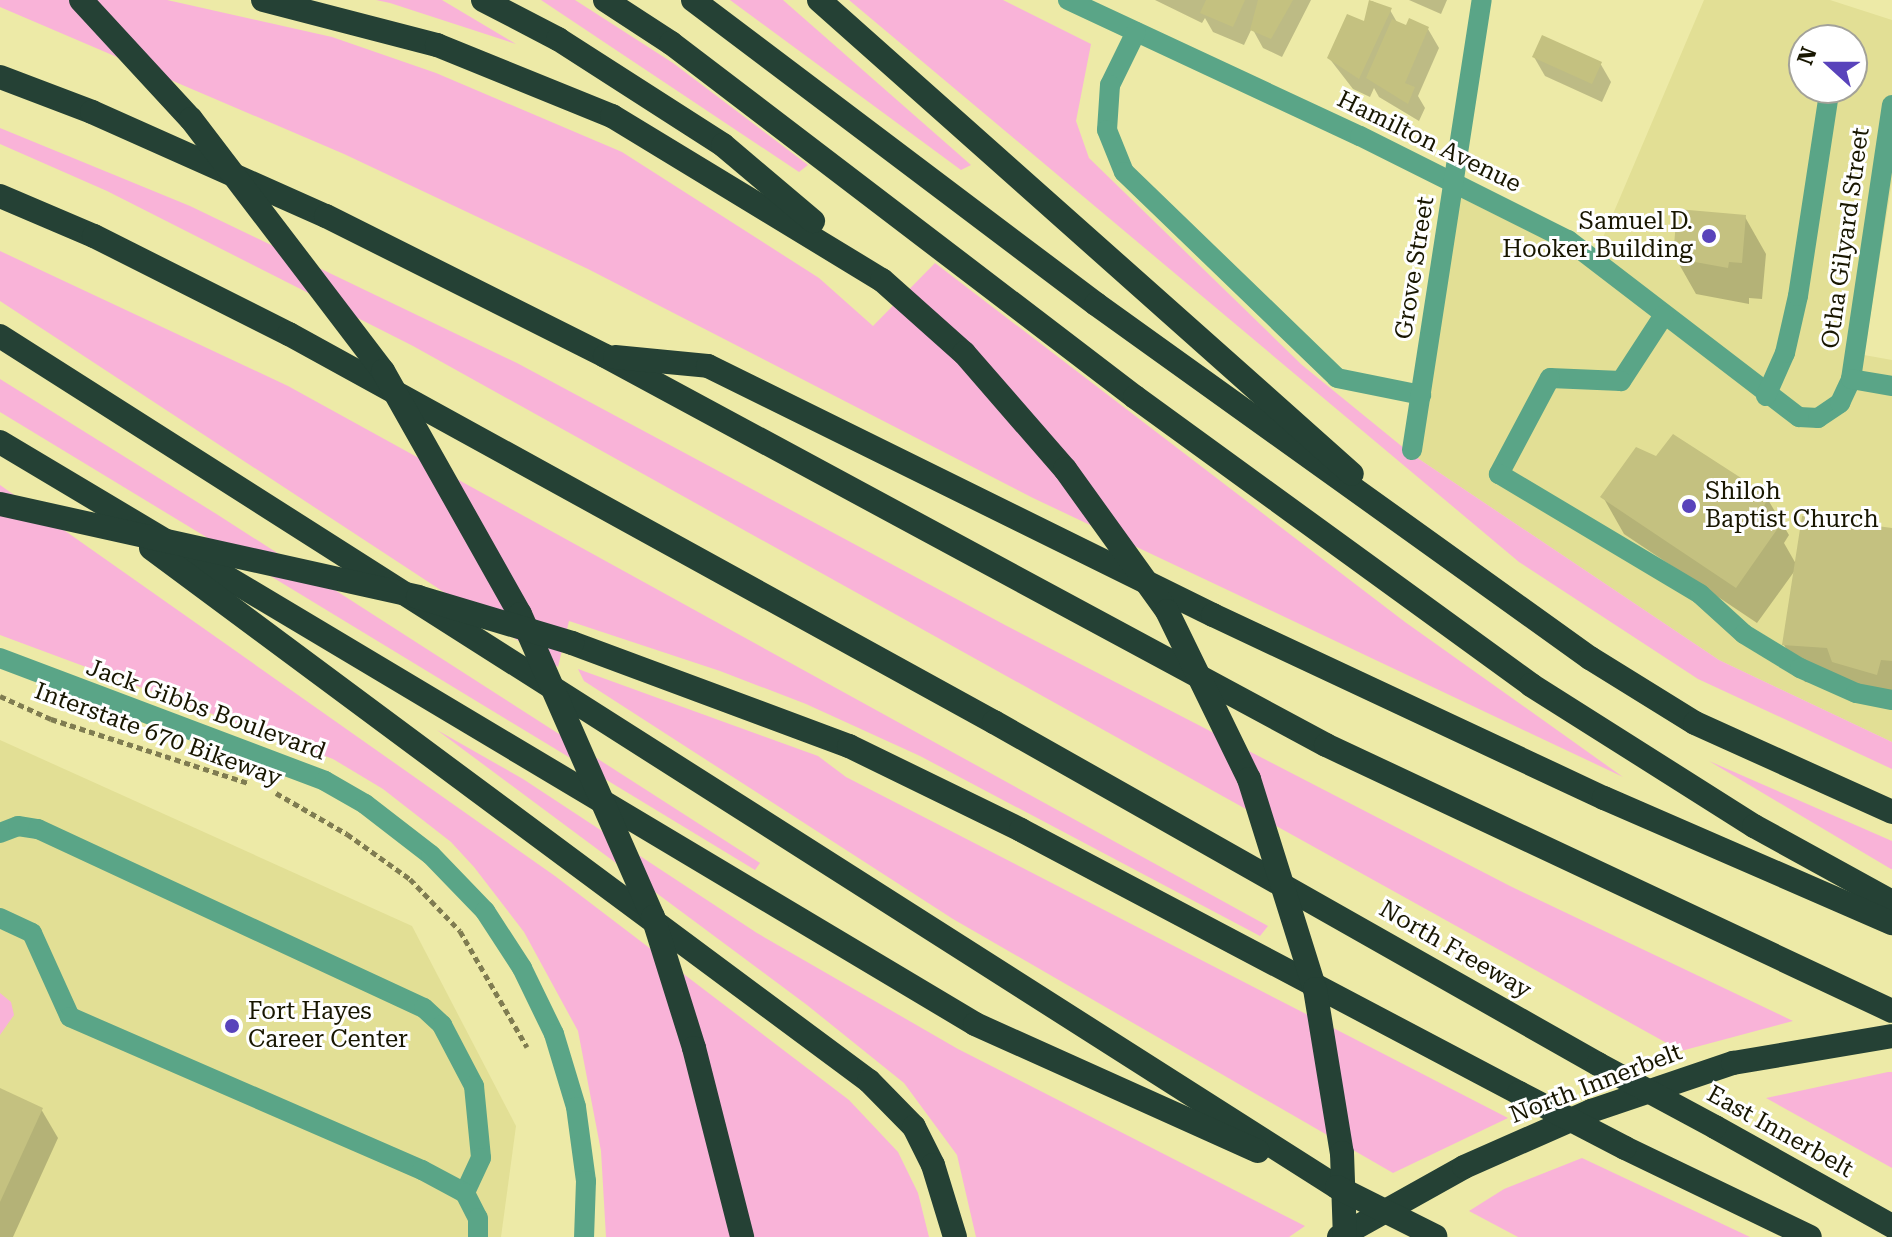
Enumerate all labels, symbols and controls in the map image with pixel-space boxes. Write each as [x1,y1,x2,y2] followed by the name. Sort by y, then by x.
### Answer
[1788,24,1868,104] north arrow
[1792,44,1822,68] text: N
[1332,85,1526,199] street label: Hamilton Avenue
[1816,126,1876,350] street label: Otha Gilyard Street
[1390,195,1440,341] street label: Grove Street
[1502,208,1693,264] place label: Samuel D. Hooker Building
[1700,227,1718,245] marker: Samuel D. Hooker Building
[1705,478,1879,534] place label: Shiloh Baptist Church
[1680,497,1698,515] marker: Shiloh Baptist Church
[82,653,330,767] street label: Jack Gibbs Boulevard
[31,677,285,793] street label: Interstate 670 Bikeway
[1374,895,1536,1005] street label: North Freeway
[248,998,408,1054] place label: Fort Hayes Career Center
[223,1017,241,1035] marker: Fort Hayes Career Center
[1506,1038,1686,1130] street label: North Innerbelt
[1702,1080,1858,1184] street label: East Innerbelt

